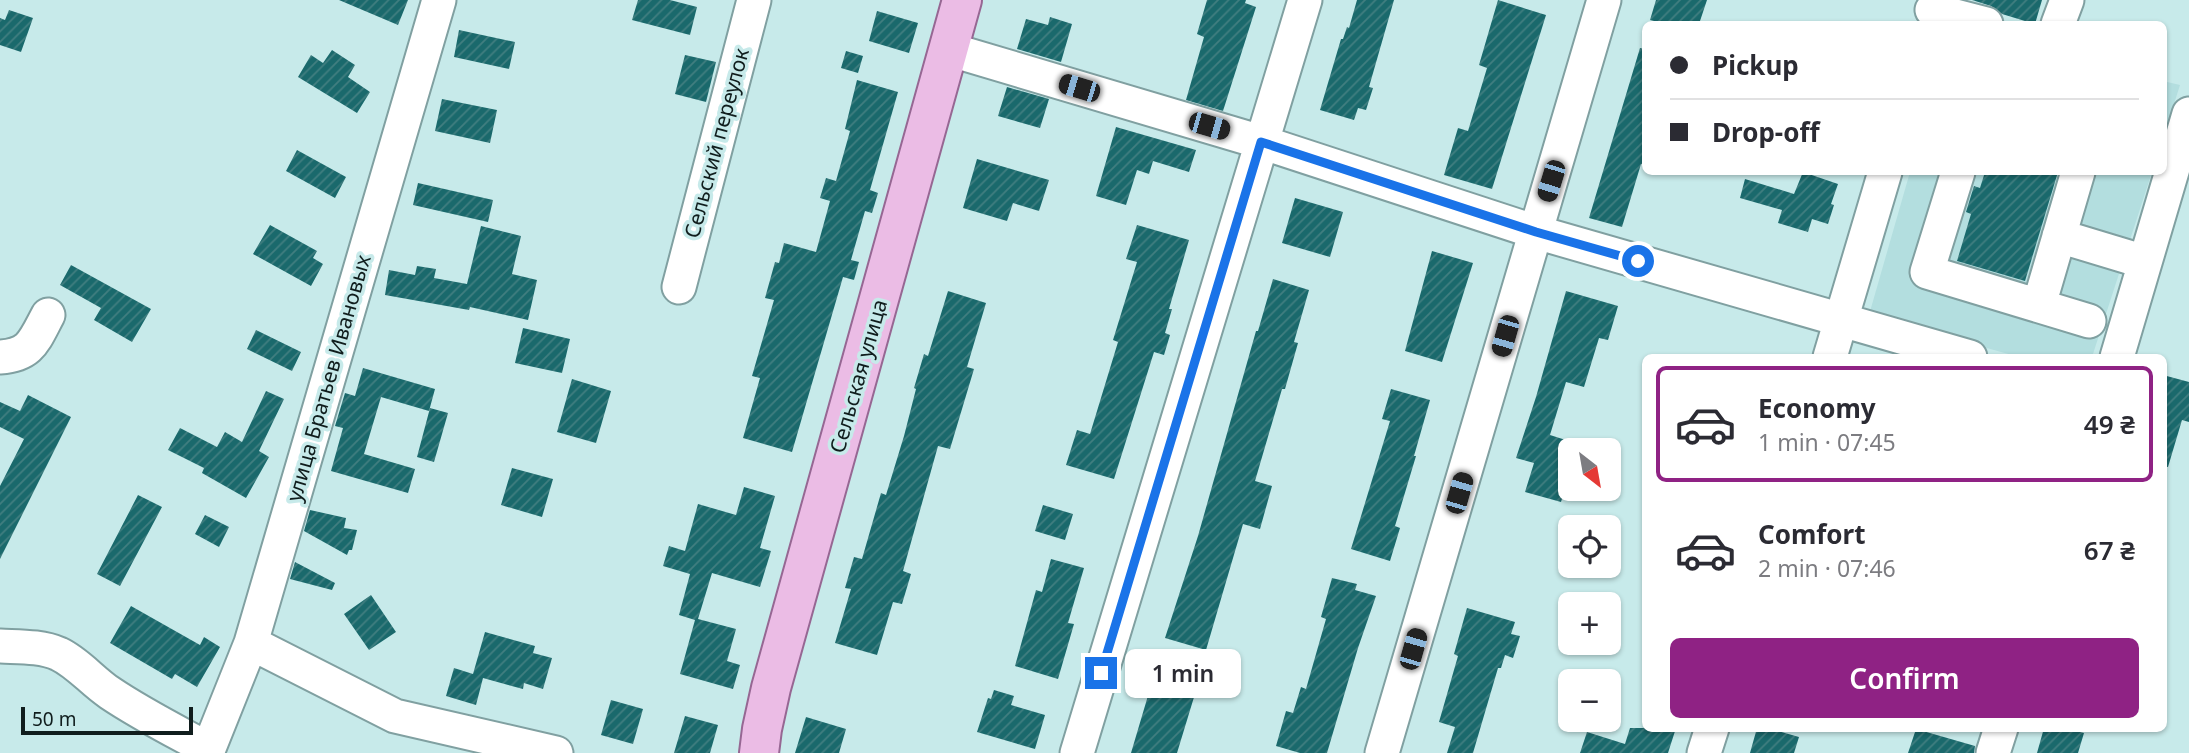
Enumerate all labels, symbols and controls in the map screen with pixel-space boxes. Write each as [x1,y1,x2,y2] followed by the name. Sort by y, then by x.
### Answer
[677,45,755,241] street label: Сельский переулок
[1712,47,1799,83] text: Pickup
[1056,72,1103,104] car
[1186,110,1233,142] car
[1712,114,1819,150] text: Drop-off
[1535,158,1568,204] car
[1622,245,1654,277] route start
[279,251,377,505] street label: улица Братьев Ивановых
[823,296,893,456] street label: Сельская улица
[1490,313,1521,359] car
[1758,390,1876,426] text: Economy
[1674,393,1737,456] icon: car
[2084,406,2135,442] text: 49 ₴
[1758,426,1896,458] text: 1 min · 07:45
[1558,438,1620,500] north arrow
[1558,438,1621,732] map controls
[1444,470,1475,516] car
[1558,515,1621,578] button: locate
[1758,516,1866,552] text: Comfort
[1674,519,1737,582] icon: car
[2084,532,2135,568] text: 67 ₴
[1758,552,1896,584] text: 2 min · 07:46
[1558,592,1621,655] button: +
[1398,626,1429,672] car
[1670,638,2139,718] button: Confirm
[1126,648,1241,698] callout: 1 min
[1085,657,1117,689] route end
[1152,657,1214,689] text: 1 min
[1558,669,1621,732] button: −
[21,704,192,736] scale bar
[32,706,76,732] text: 50 m

